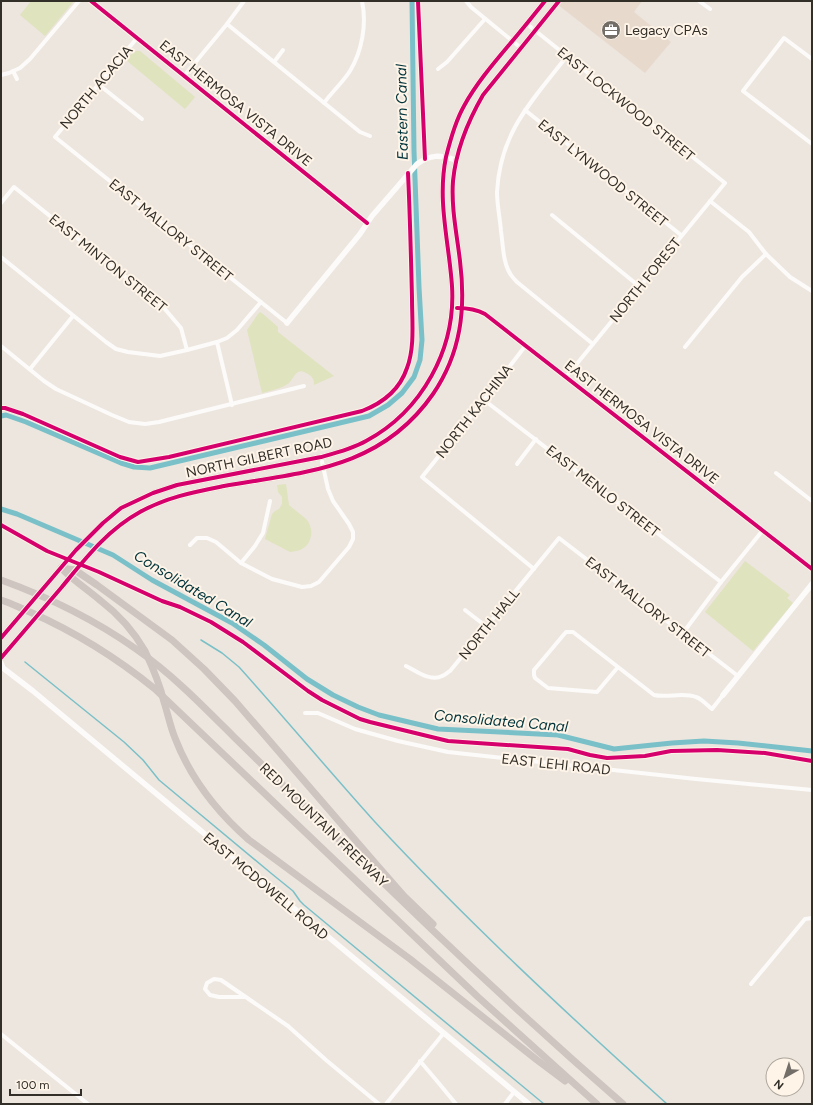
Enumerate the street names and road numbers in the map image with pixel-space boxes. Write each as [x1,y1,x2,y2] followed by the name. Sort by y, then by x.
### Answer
[156,37,315,170] street label: EAST HERMOSA VISTA DRIVE
[56,42,137,133] street label: NORTH ACACIA
[554,44,698,165] street label: EAST LOCKWOOD STREET
[535,116,671,231] street label: EAST LYNWOOD STREET
[105,175,236,286] street label: EAST MALLORY STREET
[45,211,170,316] street label: EAST MINTON STREET
[606,234,685,326] street label: NORTH FOREST
[561,357,722,488] street label: EAST HERMOSA VISTA DRIVE
[432,361,517,462] street label: NORTH KACHINA
[184,434,334,481] street label: NORTH GILBERT ROAD
[543,442,663,541] street label: EAST MENLO STREET
[582,553,714,662] street label: EAST MALLORY STREET
[456,585,524,663] street label: NORTH HALL
[501,750,611,779] street label: EAST LEHI ROAD
[256,760,392,891] street label: RED MOUNTAIN FREEWAY
[200,829,332,944] street label: EAST MCDOWELL ROAD

